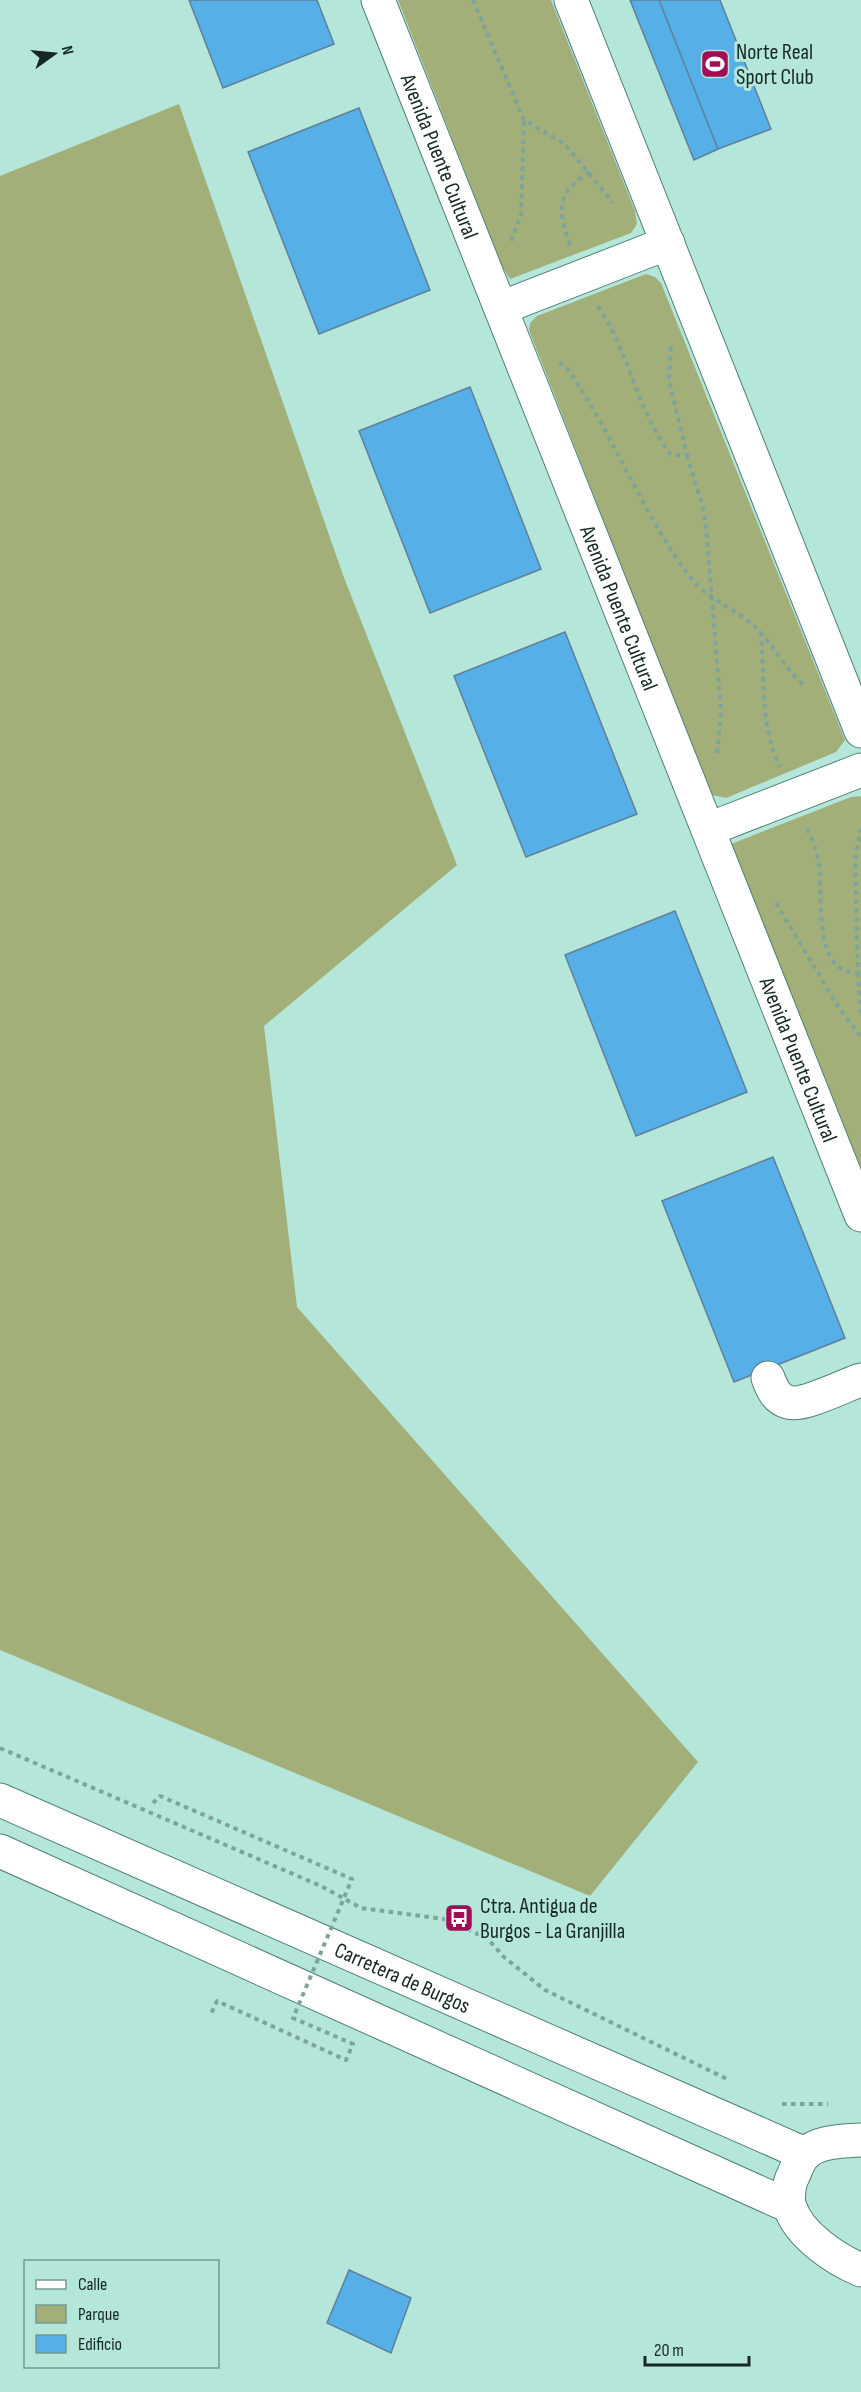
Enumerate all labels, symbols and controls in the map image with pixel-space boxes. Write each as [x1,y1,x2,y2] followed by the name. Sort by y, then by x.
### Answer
[24,24,84,84] north arrow
[736,39,814,91] place label: Norte Real Sport Club
[57,44,77,57] text: N
[699,48,731,80] sports icon: Norte Real Sport Club
[393,69,484,243] street label: Avenida Puente Cultural
[573,521,663,695] street label: Avenida Puente Cultural
[752,973,843,1146] street label: Avenida Puente Cultural
[480,1893,625,1945] place label: Ctra. Antigua de Burgos - La Granjilla
[443,1902,475,1934] bus stop icon: Ctra. Antigua de Burgos - La Granjilla
[330,1937,474,2020] street label: Carretera de Burgos
[24,2260,219,2368] legend
[78,2274,107,2295] text: Calle
[78,2304,119,2325] text: Parque
[645,2329,748,2367] scale bar
[78,2334,122,2355] text: Edificio
[654,2340,684,2361] text: 20 m

